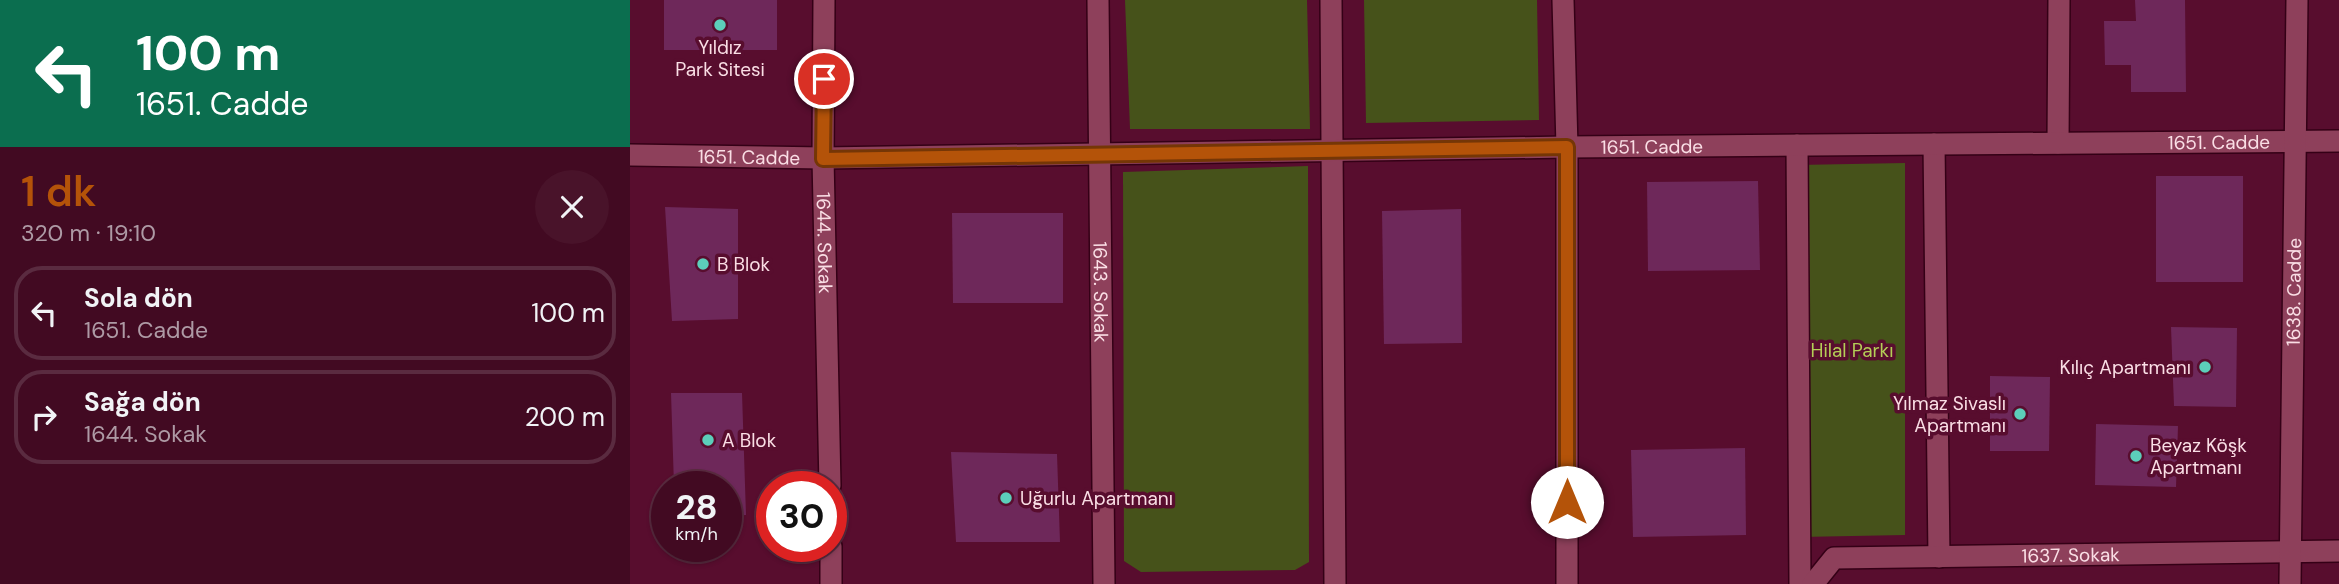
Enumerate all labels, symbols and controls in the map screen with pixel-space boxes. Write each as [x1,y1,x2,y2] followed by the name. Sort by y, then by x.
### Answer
[712,17,728,33] marker: Yıldız Park Sitesi
[136,21,280,85] text: 100 m
[21,28,112,119] icon: left
[675,35,765,82] place label: Yıldız Park Sitesi
[794,49,854,109] pin
[805,60,843,98] icon: arrive
[136,83,308,125] text: 1651. Cadde
[2168,130,2270,155] street label: 1651. Cadde
[1601,134,1703,160] street label: 1651. Cadde
[698,144,800,171] street label: 1651. Cadde
[21,164,96,219] text: 1 dk
[535,170,609,244] button: close
[811,192,838,294] street label: 1644. Sokak
[21,218,156,248] text: 320 m · 19:10
[2281,238,2307,346] street label: 1638. Cadde
[1087,241,1114,343] street label: 1643. Sokak
[717,252,770,277] place label: B Blok
[695,256,711,272] marker: B Blok
[84,281,193,315] text: Sola dön
[25,294,63,332] icon: left
[531,296,605,330] text: 100 m
[84,315,208,345] text: 1651. Cadde
[1811,338,1893,363] park label: Hilal Parkı
[2060,355,2191,380] place label: Kılıç Apartmanı
[2197,359,2213,375] marker: Kılıç Apartmanı
[84,385,201,419] text: Sağa dön
[1893,391,2006,438] place label: Yılmaz Sivaslı Apartmanı
[25,398,63,436] icon: right
[525,400,605,434] text: 200 m
[2012,406,2028,422] marker: Yılmaz Sivaslı Apartmanı
[84,419,207,449] text: 1644. Sokak
[722,428,777,453] place label: A Blok
[700,432,716,448] marker: A Blok
[2150,433,2247,480] place label: Beyaz Köşk Apartmanı
[2128,448,2144,464] marker: Beyaz Köşk Apartmanı
[1530,465,1604,539] position arrow
[756,471,847,562] speed limit sign: 30
[675,484,718,530] text: 28
[1020,486,1173,511] place label: Uğurlu Apartmanı
[998,490,1014,506] marker: Uğurlu Apartmanı
[675,522,718,546] text: km/h
[2021,542,2120,568] street label: 1637. Sokak

